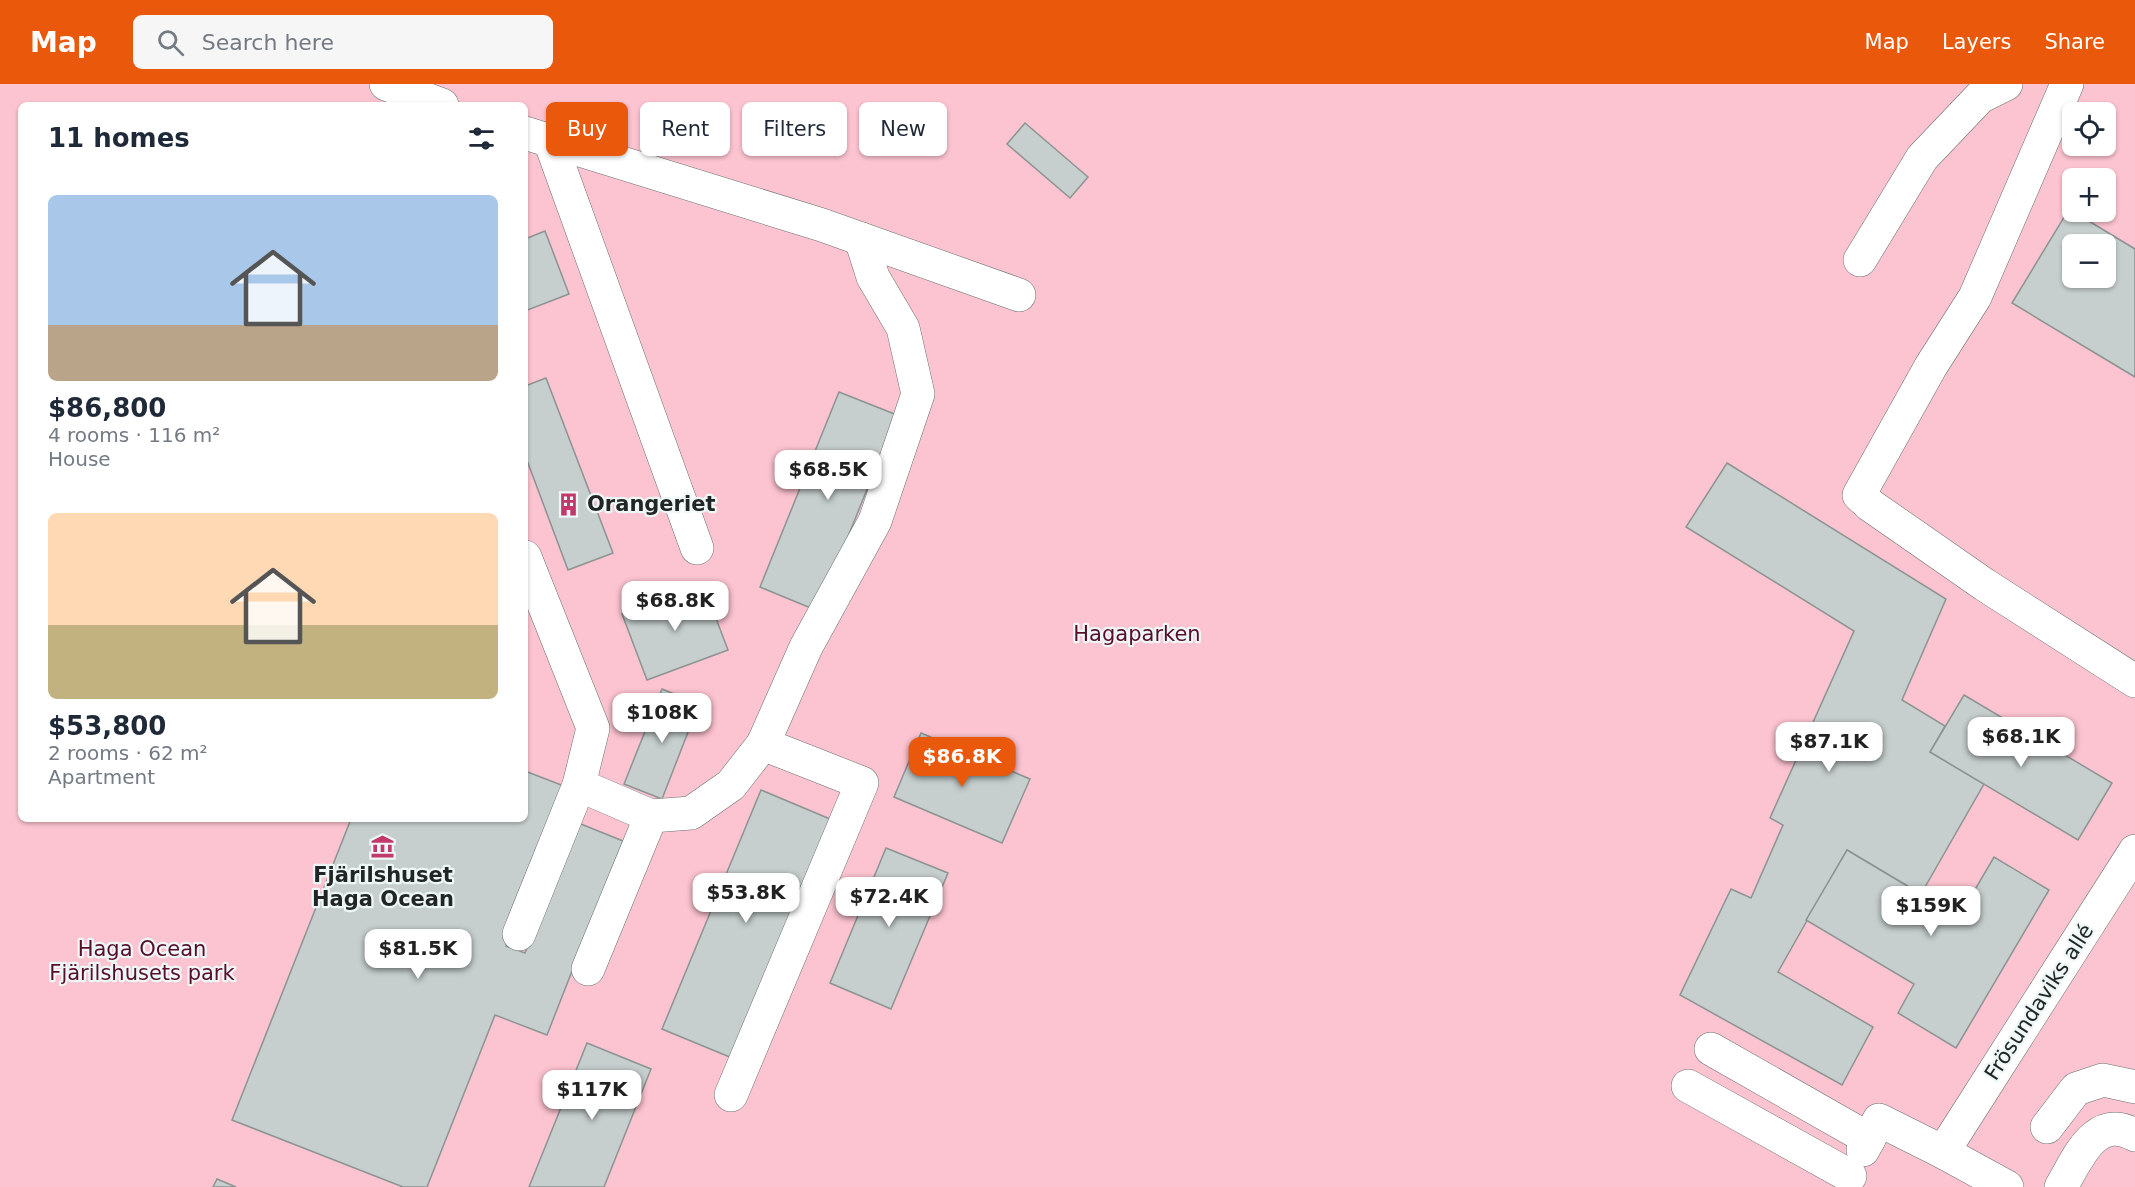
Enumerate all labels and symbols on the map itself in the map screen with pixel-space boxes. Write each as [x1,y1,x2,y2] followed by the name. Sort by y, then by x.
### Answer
[779,450,877,501] pin: $68.5K
[556,491,582,517] building icon: Orangeriet
[587,492,715,516] place label: Orangeriet
[626,581,724,632] pin: $68.8K
[1073,622,1201,646] park label: Hagaparken
[620,693,704,744] pin: $108K
[1972,717,2070,768] pin: $68.1K
[1780,722,1878,773] pin: $87.1K
[913,737,1011,788] pin: $86.8K
[370,834,396,860] museum icon: Fjärilshuset Haga Ocean
[312,863,454,911] place label: Fjärilshuset Haga Ocean
[697,873,795,924] pin: $53.8K
[840,877,938,928] pin: $72.4K
[1889,886,1973,937] pin: $159K
[1980,920,2098,1084] street label: Frösundaviks allé
[369,929,467,980] pin: $81.5K
[49,937,236,985] park label: Haga Ocean Fjärilshusets park
[550,1070,634,1121] pin: $117K

